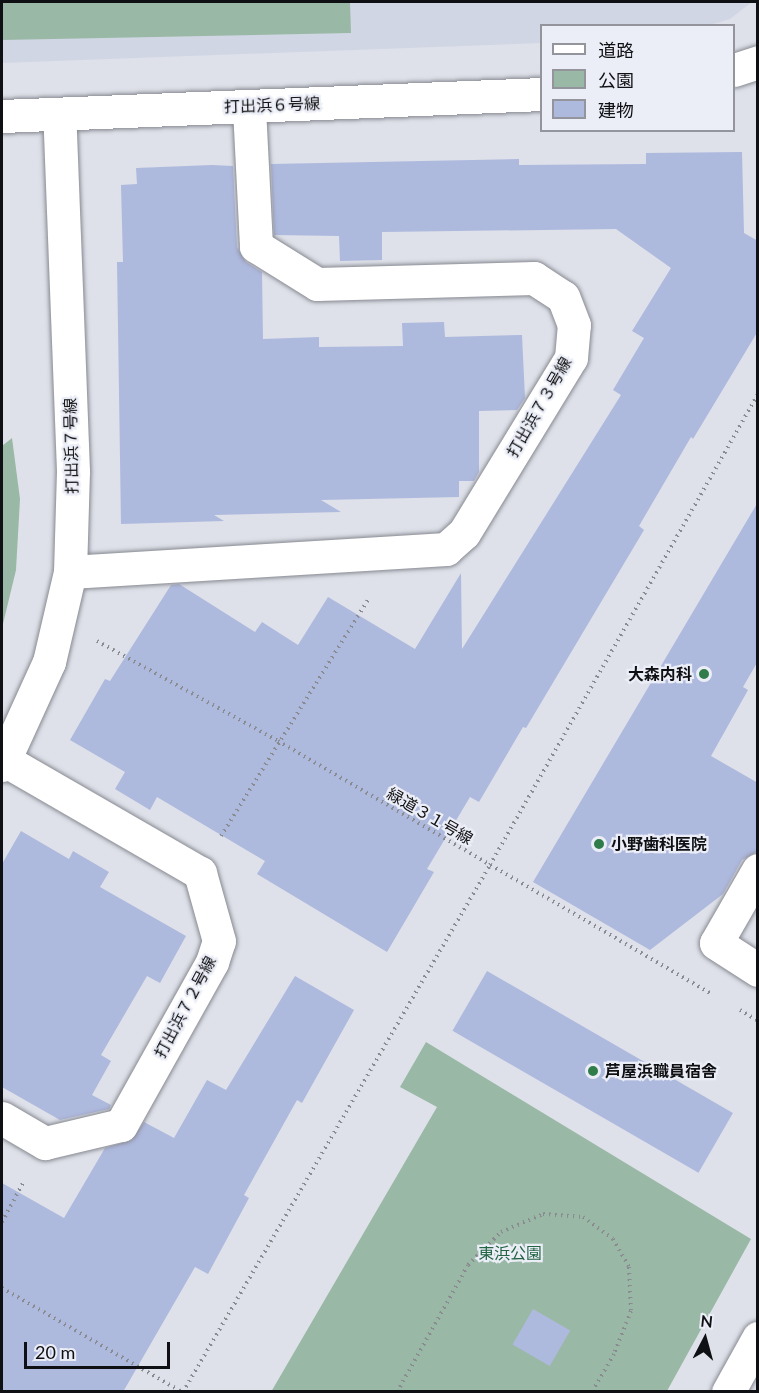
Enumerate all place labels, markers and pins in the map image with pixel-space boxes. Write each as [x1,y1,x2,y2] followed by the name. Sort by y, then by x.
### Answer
[628,664,692,684] place label: 大森内科
[697,667,711,681] marker: 大森内科
[611,834,707,854] place label: 小野歯科医院
[592,837,606,851] marker: 小野歯科医院
[605,1061,717,1081] place label: 芦屋浜職員宿舎
[586,1064,600,1078] marker: 芦屋浜職員宿舎

